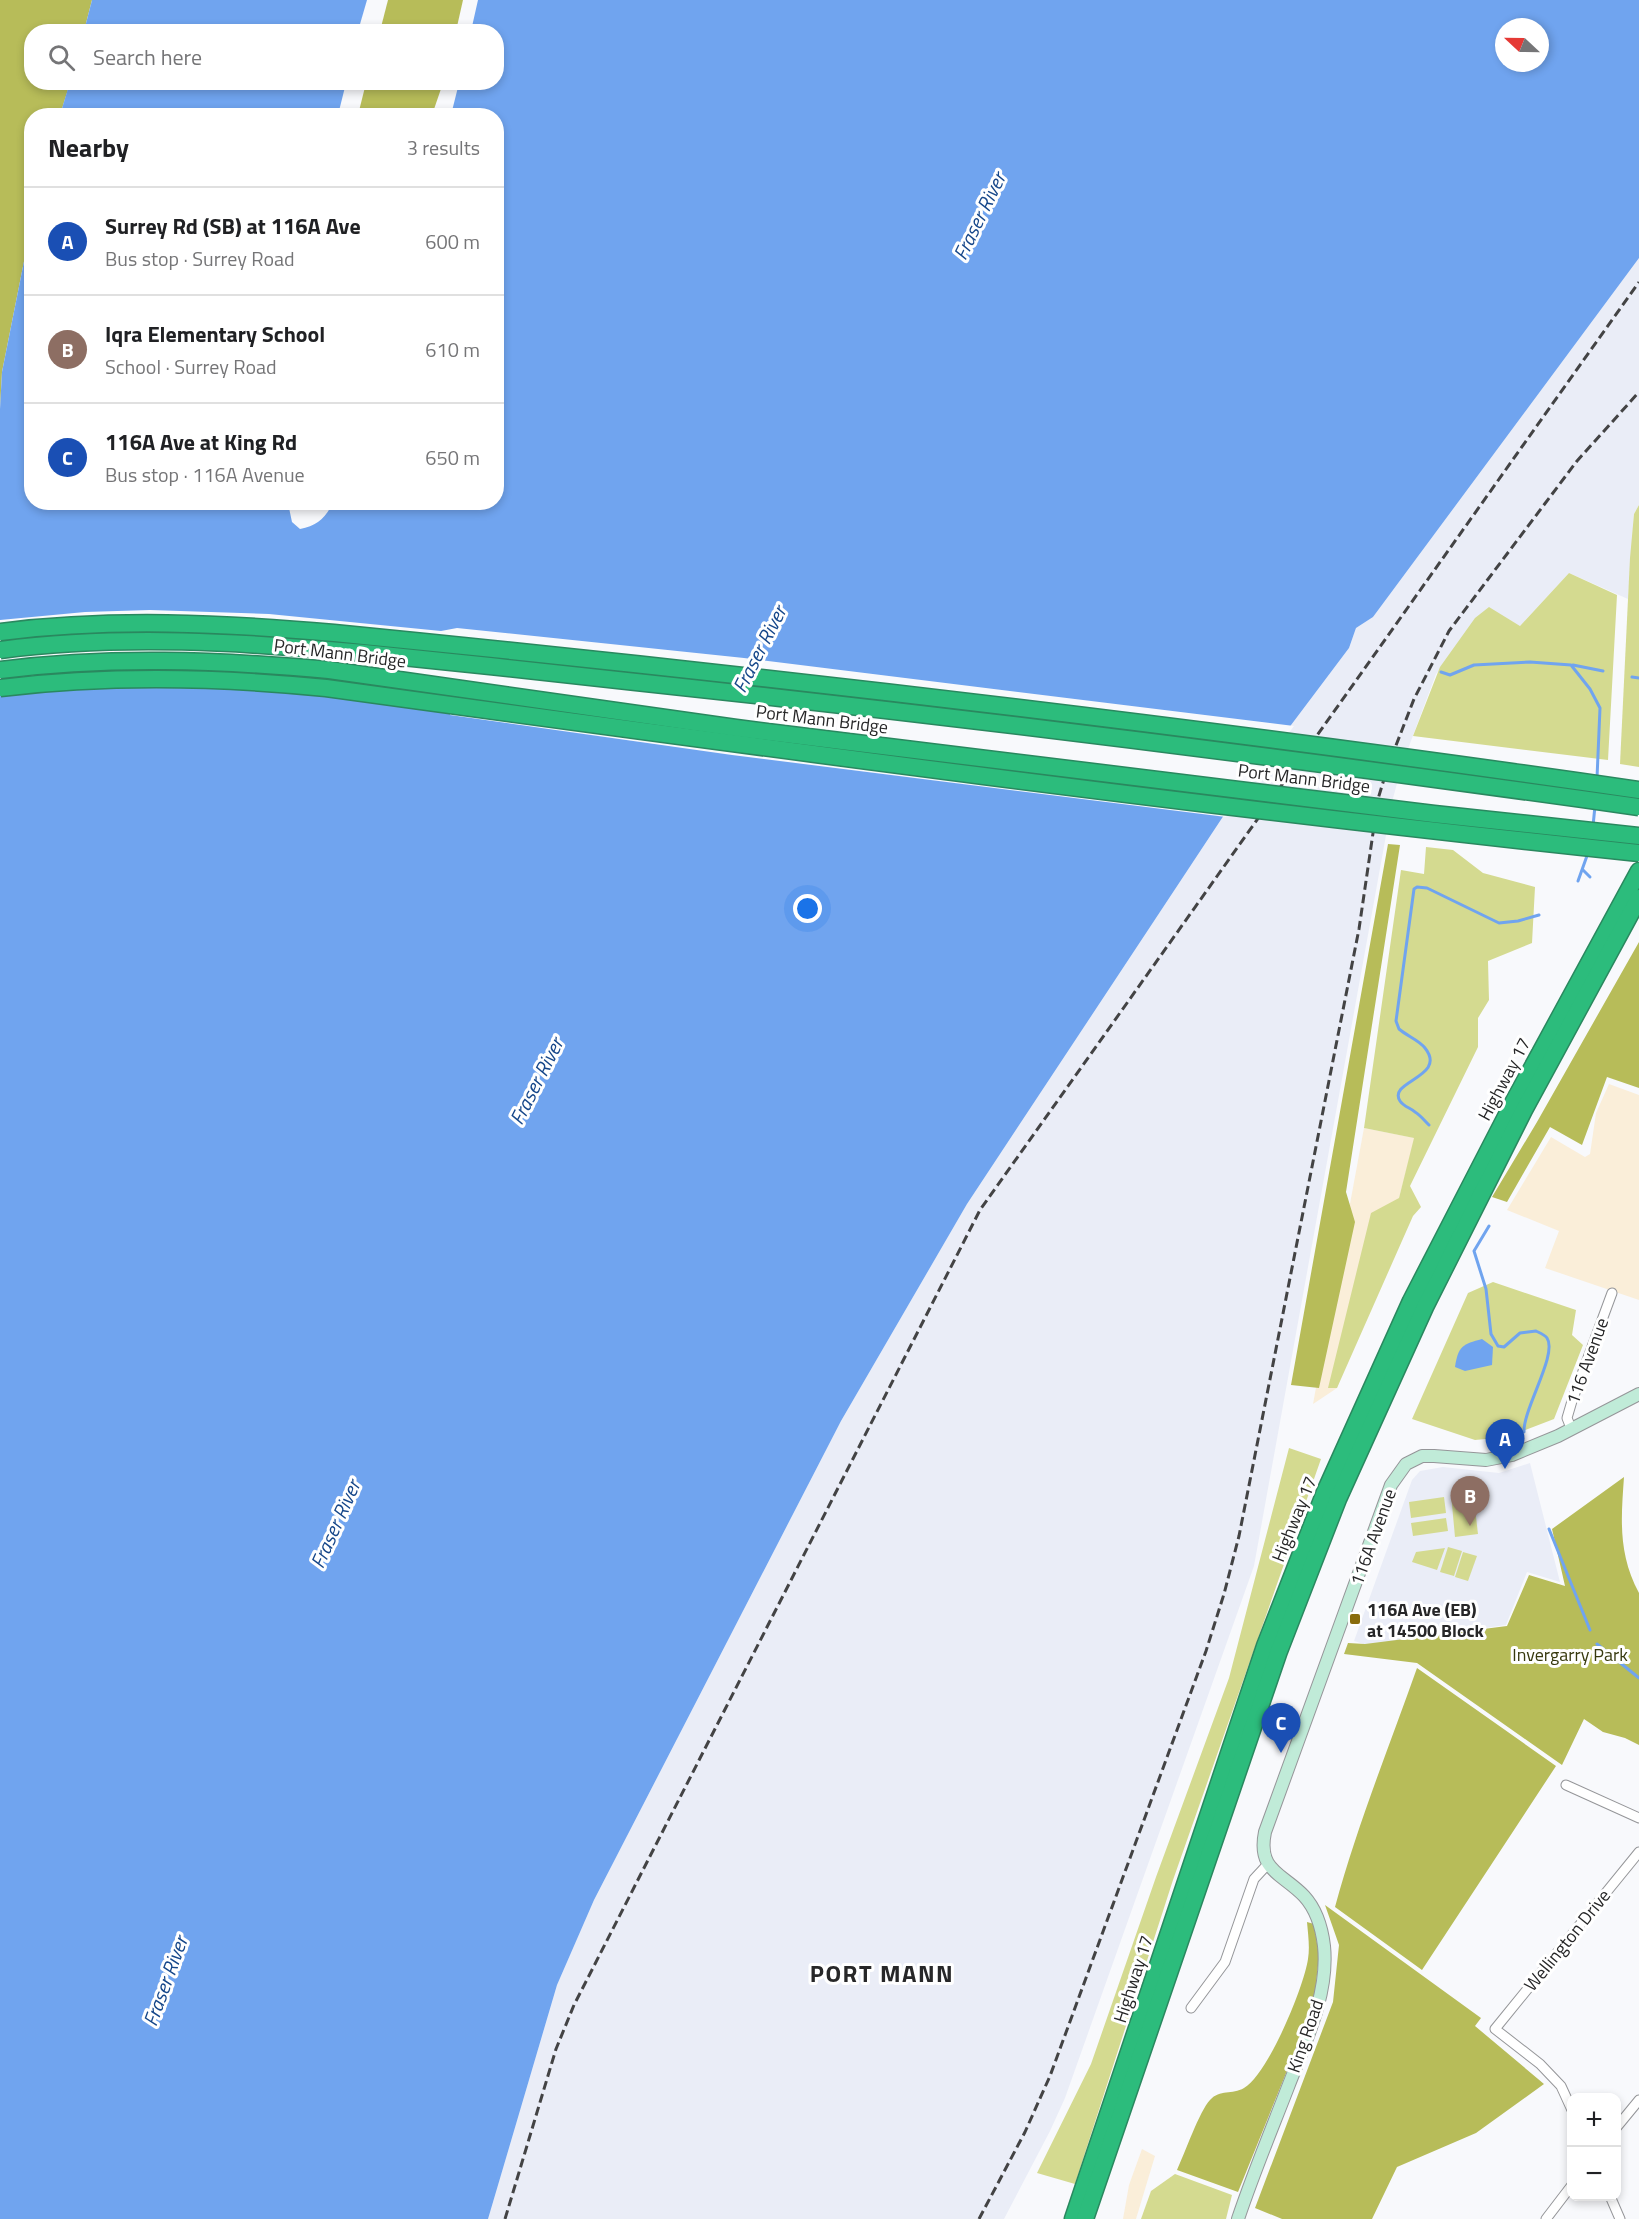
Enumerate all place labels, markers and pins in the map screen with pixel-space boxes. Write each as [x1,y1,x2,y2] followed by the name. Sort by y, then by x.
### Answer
[1486,1420,1524,1469] pin: A
[1450,1476,1490,1526] pin: B
[1367,1596,1484,1644] place label: 116A Ave (EB) at 14500 Block
[1348,1612,1362,1626] marker: 116A Ave (EB) at 14500 Block
[1262,1704,1300,1753] pin: C

